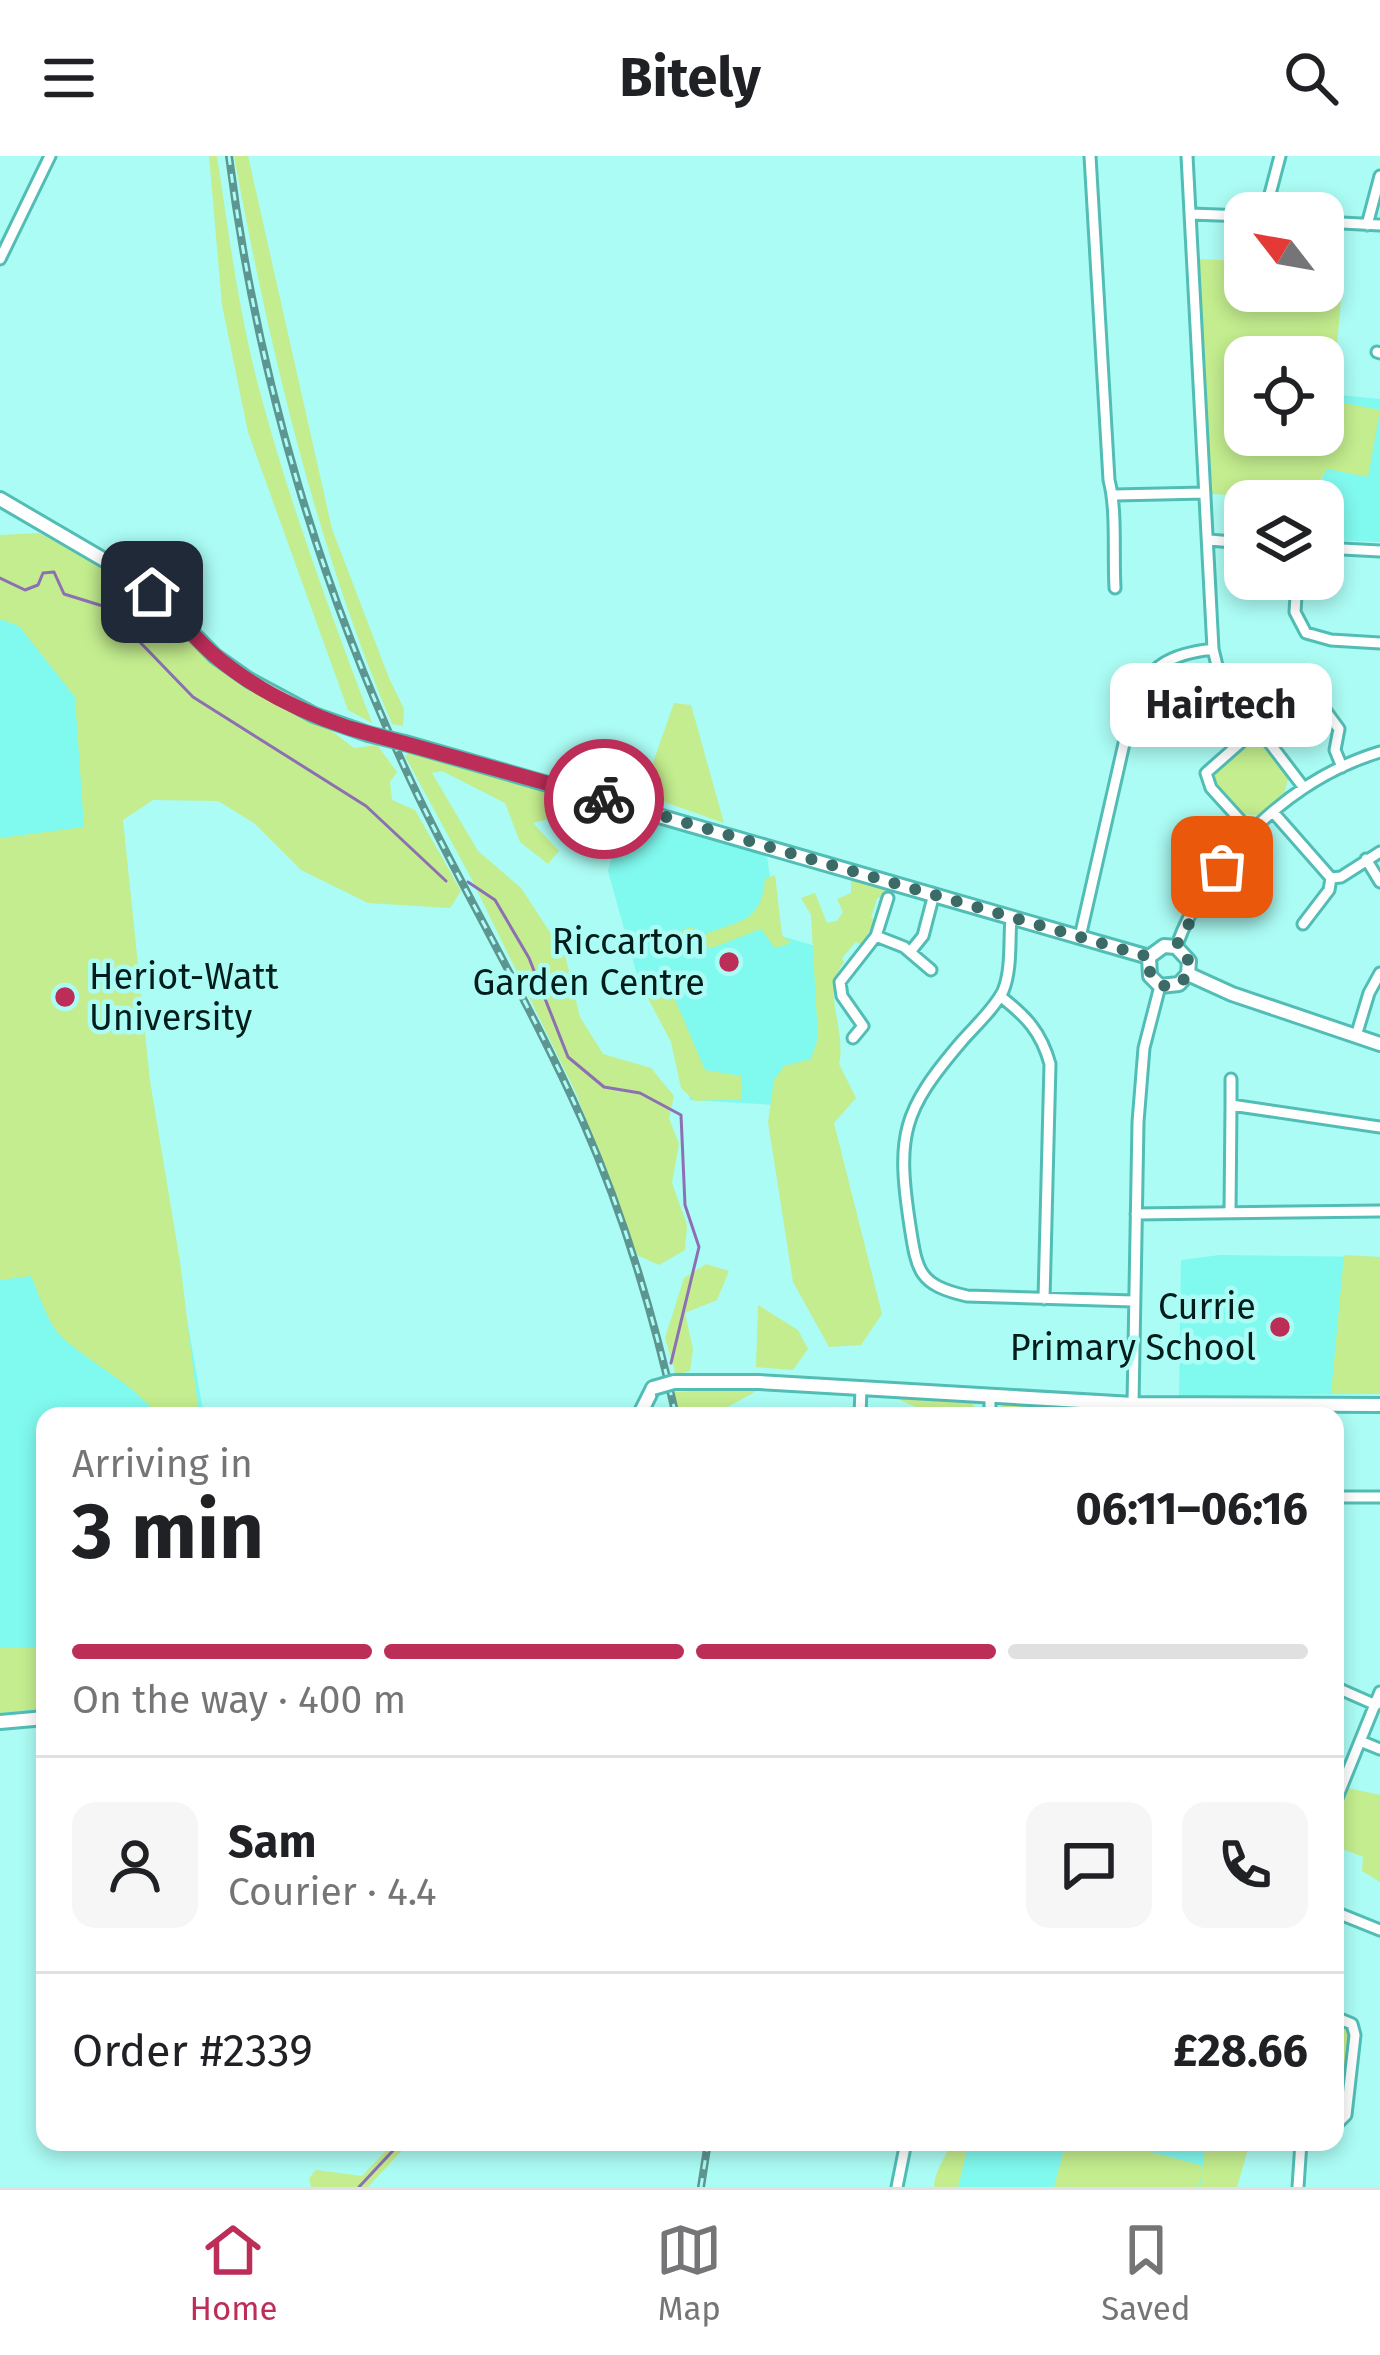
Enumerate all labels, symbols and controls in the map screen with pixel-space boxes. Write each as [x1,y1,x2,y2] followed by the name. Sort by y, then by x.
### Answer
[36,45,102,111] icon: menu
[1278,45,1344,111] icon: search
[619,46,761,110] text: Bitely
[1224,192,1344,312] north arrow
[1224,192,1344,600] map controls
[1224,336,1344,456] button: locate
[1224,480,1344,600] button: layers
[101,541,203,643] pin
[119,559,185,625] icon: home
[1111,663,1333,747] callout: Hairtech
[1145,682,1297,728] text: Hairtech
[544,739,664,859] courier
[571,766,637,832] icon: bike
[1171,816,1273,918] pin
[1189,834,1255,900] icon: bag
[473,920,705,1005] place label: Riccarton Garden Centre
[716,949,742,975] marker: Riccarton Garden Centre
[89,955,278,1040] place label: Heriot-Watt University
[52,984,78,1010] marker: Heriot-Watt University
[1010,1285,1256,1370] place label: Currie Primary School
[1267,1314,1293,1340] marker: Currie Primary School
[72,1441,253,1487] text: Arriving in
[1075,1482,1308,1536] text: 06:11–06:16
[72,1485,264,1579] text: 3 min
[72,1677,406,1723] text: On the way · 400 m
[72,1802,198,1928] button: person
[1026,1802,1152,1928] button: chat
[1182,1802,1308,1928] button: phone
[228,1815,316,1869] text: Sam
[228,1869,437,1915] text: Courier · 4.4
[72,2024,313,2078] text: Order #2339
[1173,2024,1308,2078] text: £28.66
[189,2217,277,2329] tab: Home
[656,2217,722,2329] tab: Map
[1101,2217,1191,2329] tab: Saved

